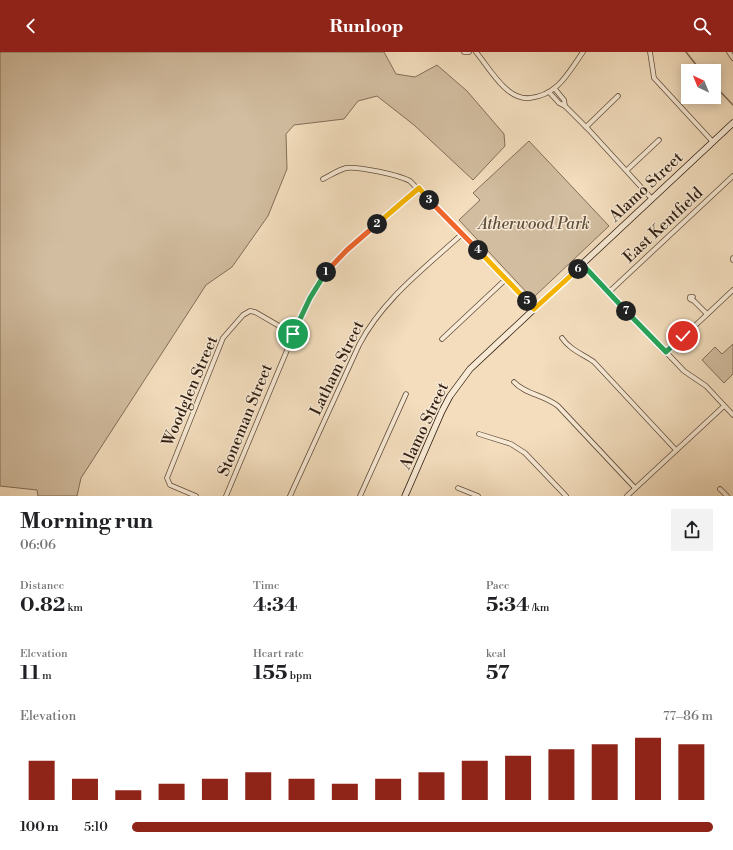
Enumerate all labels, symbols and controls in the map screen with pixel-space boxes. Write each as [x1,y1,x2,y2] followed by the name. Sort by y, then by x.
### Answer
[20,15,42,37] icon: back
[330,15,403,38] text: Runloop
[691,15,713,37] icon: search
[681,64,721,104] north arrow
[681,64,721,104] map controls
[604,148,687,227] street label: Alamo Street
[619,183,707,267] street label: East Kentfield
[419,190,439,210] pin: 3
[426,193,432,207] text: 3
[367,214,387,234] pin: 2
[476,214,590,234] park label: Atherwood Park
[374,217,380,231] text: 2
[468,240,488,260] pin: 4
[474,243,482,257] text: 4
[568,259,588,279] pin: 6
[316,262,336,282] pin: 1
[575,262,581,276] text: 6
[323,265,329,279] text: 1
[517,291,537,311] pin: 5
[524,294,530,308] text: 5
[616,301,636,321] pin: 7
[623,304,629,318] text: 7
[276,317,310,351] pin
[305,317,369,419] street label: Latham Street
[666,319,700,353] pin
[282,323,304,345] icon: arrive
[672,325,694,347] icon: check
[157,333,222,450] street label: Woodglen Street
[213,360,277,479] street label: Stoneman Street
[395,379,453,474] street label: Alamo Street
[20,508,153,535] text: Morning run
[671,509,713,551] button: share
[20,537,56,553] text: 06:06
[20,579,64,593] text: Distance
[253,579,280,593] text: Time
[486,579,510,593] text: Pace
[20,593,65,618] text: 0.82
[253,593,298,618] text: 4:34
[486,593,530,618] text: 5:34
[65,601,83,615] text: km
[530,601,549,615] text: /km
[20,647,68,661] text: Elevation
[253,647,304,661] text: Heart rate
[486,647,506,661] text: kcal
[20,661,40,686] text: 11
[253,661,287,686] text: 155
[486,661,510,686] text: 57
[40,669,52,683] text: m
[287,669,312,683] text: bpm
[20,708,76,724] text: Elevation
[663,708,713,724] text: 77–86 m
[20,819,59,835] text: 100 m
[84,819,108,835] text: 5:10

